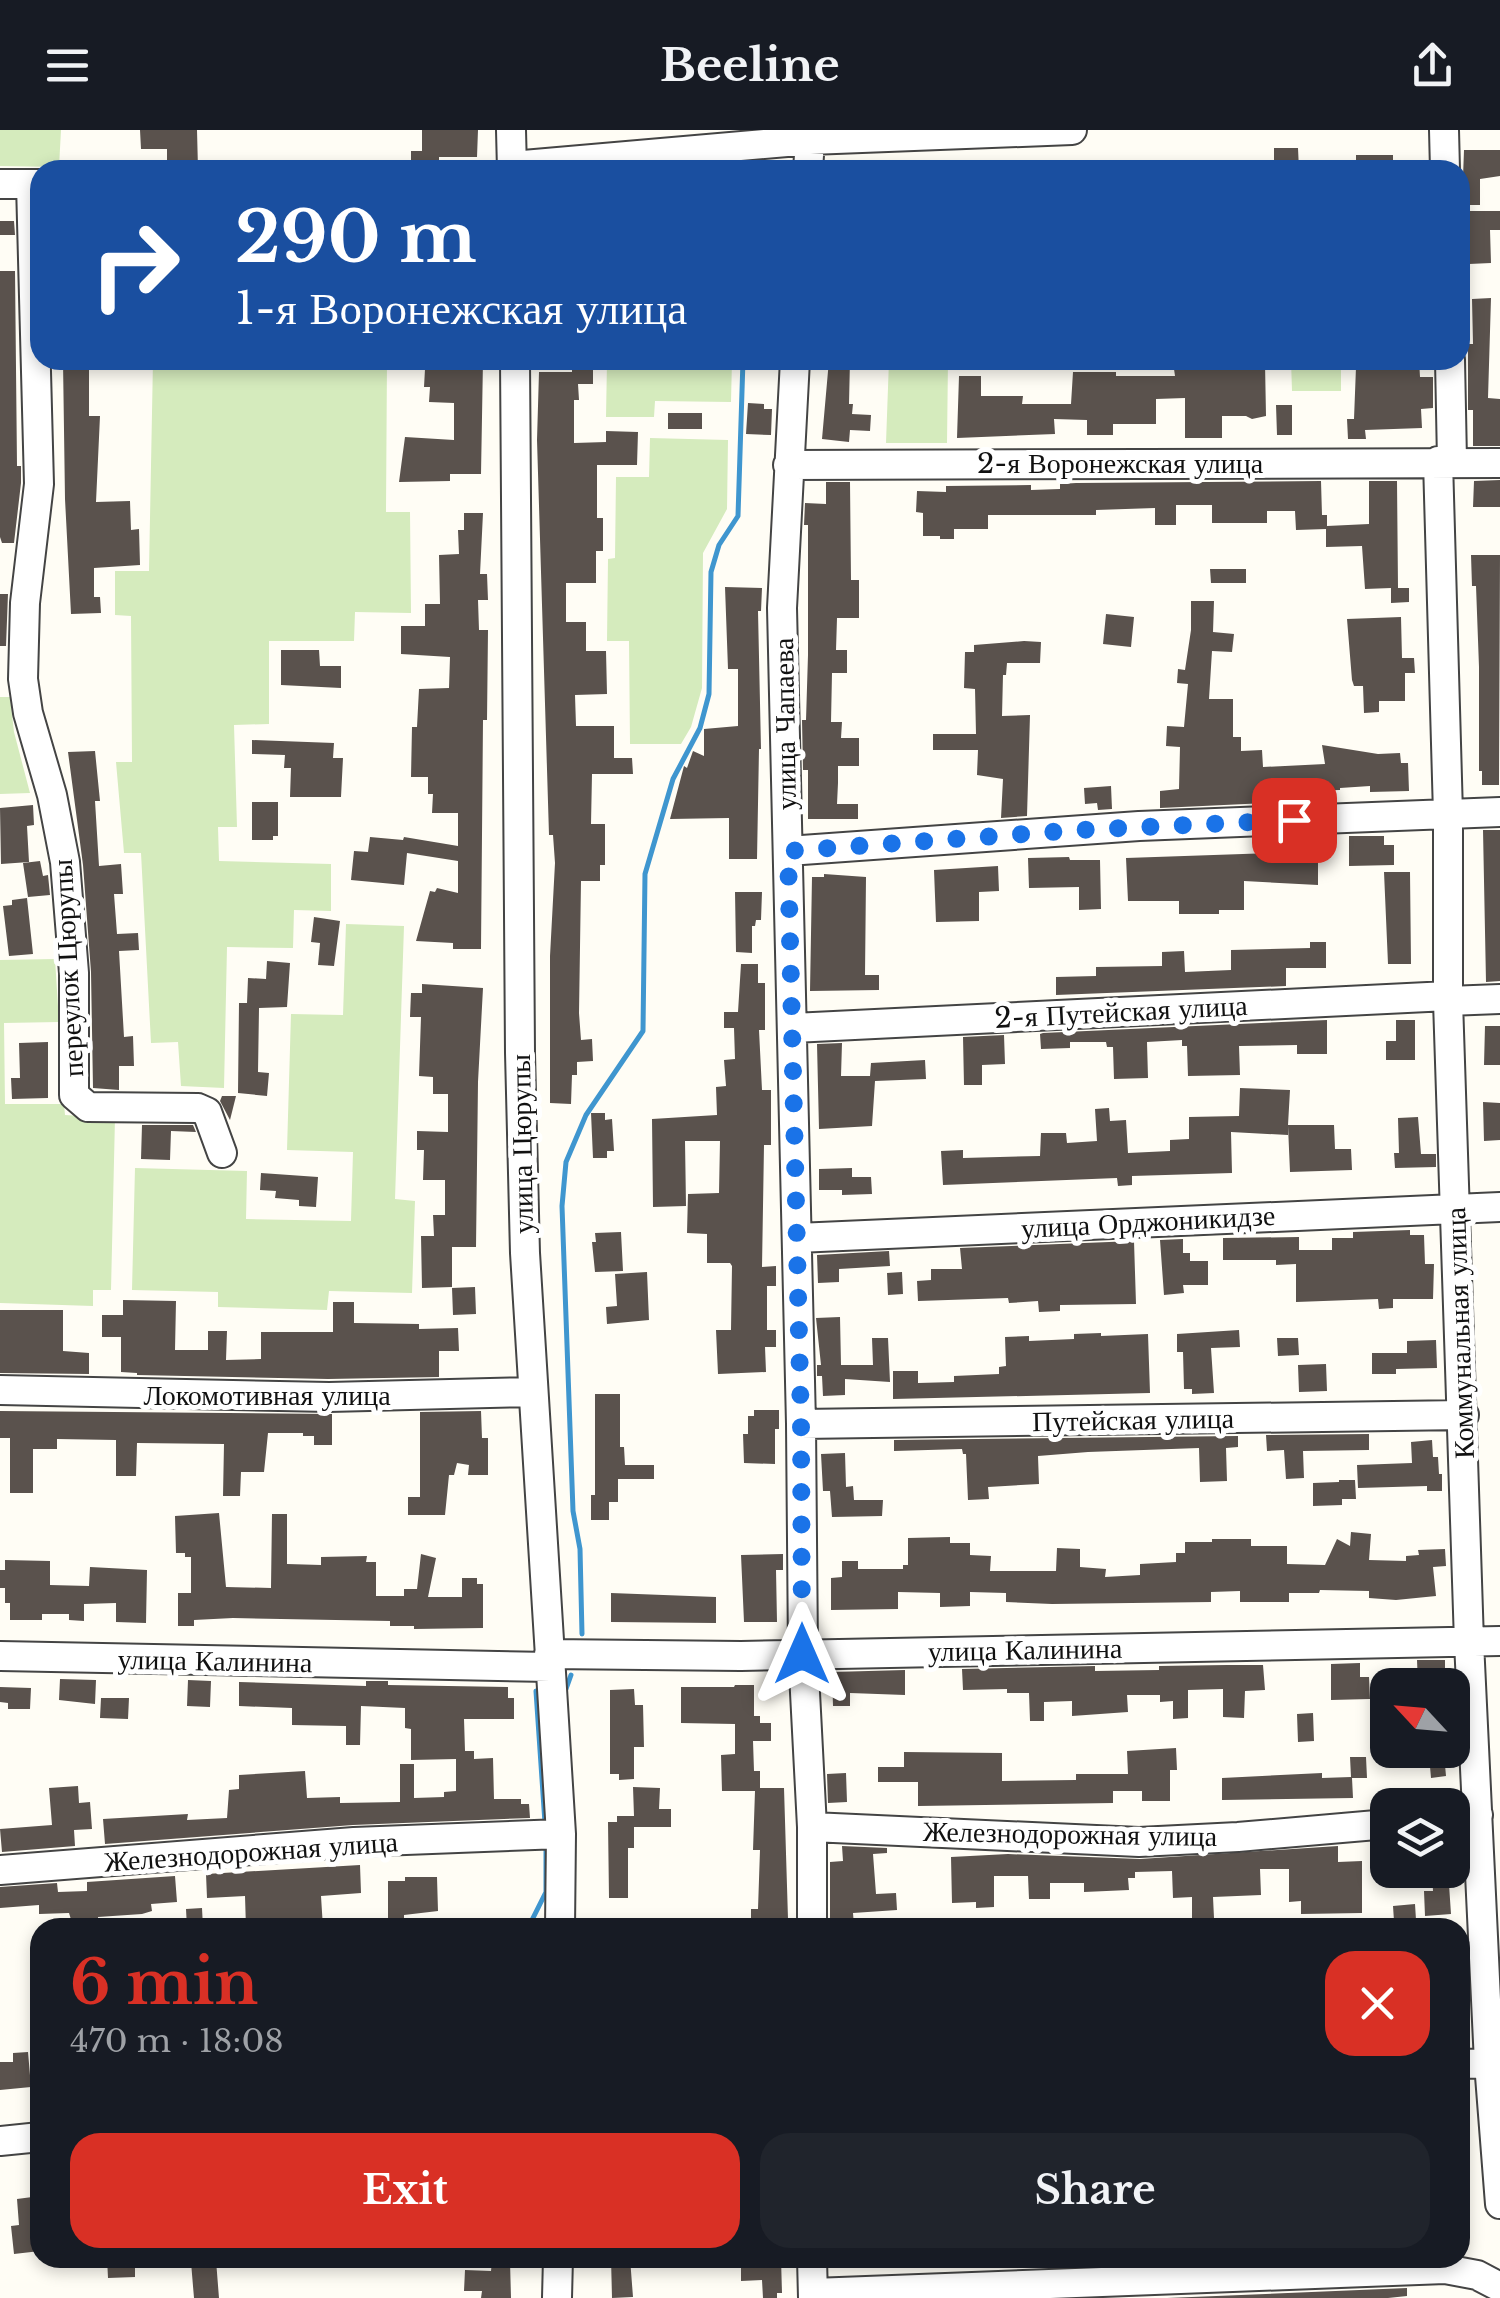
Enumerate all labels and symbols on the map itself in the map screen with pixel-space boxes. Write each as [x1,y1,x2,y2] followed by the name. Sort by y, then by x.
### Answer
[977,446,1264,481] street label: 2-я Воронежская улица
[766,637,804,811] street label: улица Чапаева
[1252,778,1337,863] pin
[45,858,91,1078] street label: переулок Цюрупы
[994,988,1249,1036] street label: 2-я Путейская улица
[503,1054,541,1234] street label: улица Цюрупы
[1020,1198,1276,1246] street label: улица Орджоникидзе
[1438,1206,1482,1460] street label: Коммунальная улица
[143,1378,391,1413] street label: Локомотивная улица
[1032,1401,1235,1439] street label: Путейская улица
[750,1602,854,1706] position arrow
[927,1631,1123,1669] street label: улица Калинина
[117,1642,313,1680] street label: улица Калинина
[1370,1668,1470,1768] north arrow
[922,1814,1218,1854] street label: Железнодорожная улица
[103,1824,400,1880] street label: Железнодорожная улица

